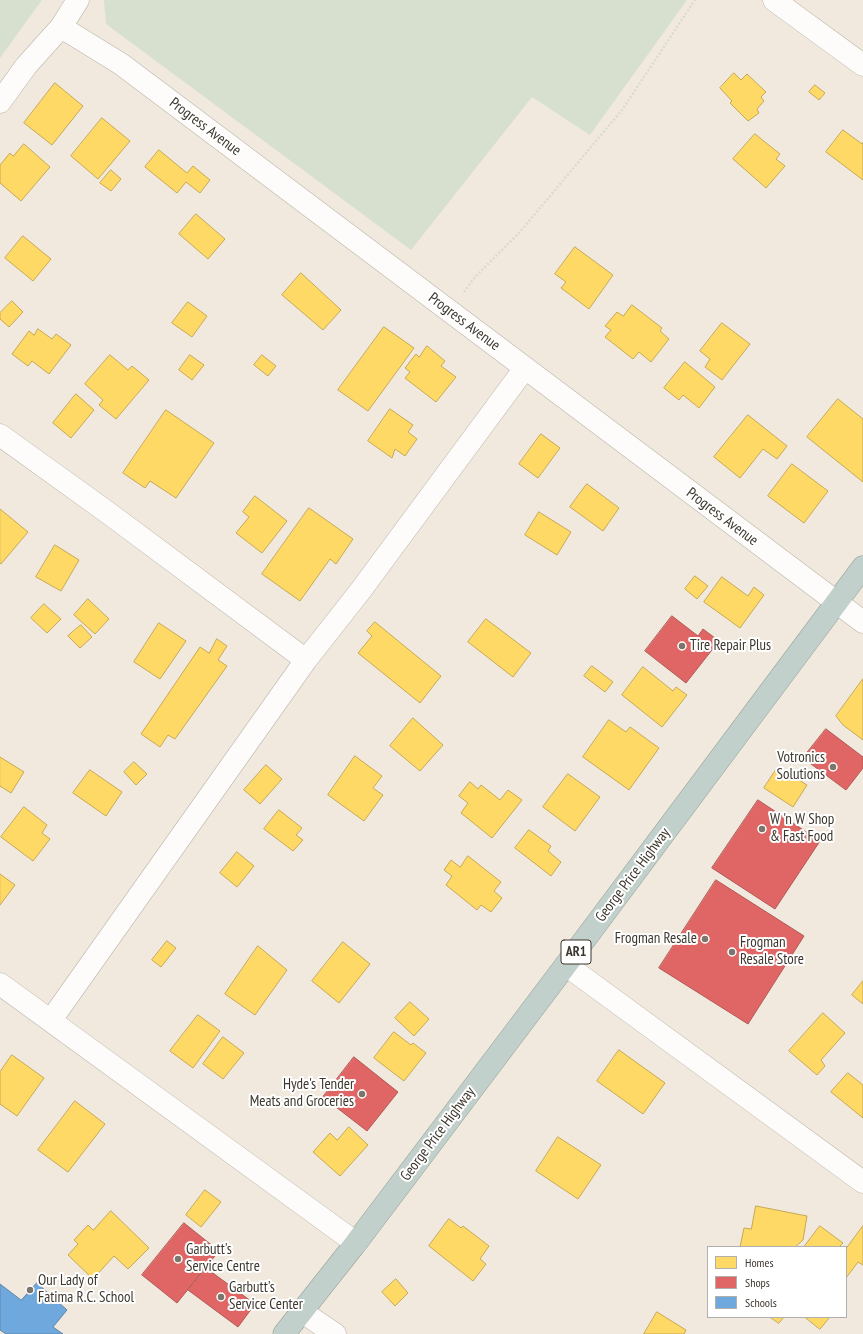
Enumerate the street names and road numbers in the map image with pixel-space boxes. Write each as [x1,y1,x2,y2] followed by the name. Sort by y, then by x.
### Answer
[166,94,244,160] street label: Progress Avenue
[425,289,503,355] street label: Progress Avenue
[683,484,761,550] street label: Progress Avenue
[592,824,674,926] street label: George Price Highway
[561,940,591,964] road number: AR1
[397,1083,479,1185] street label: George Price Highway

